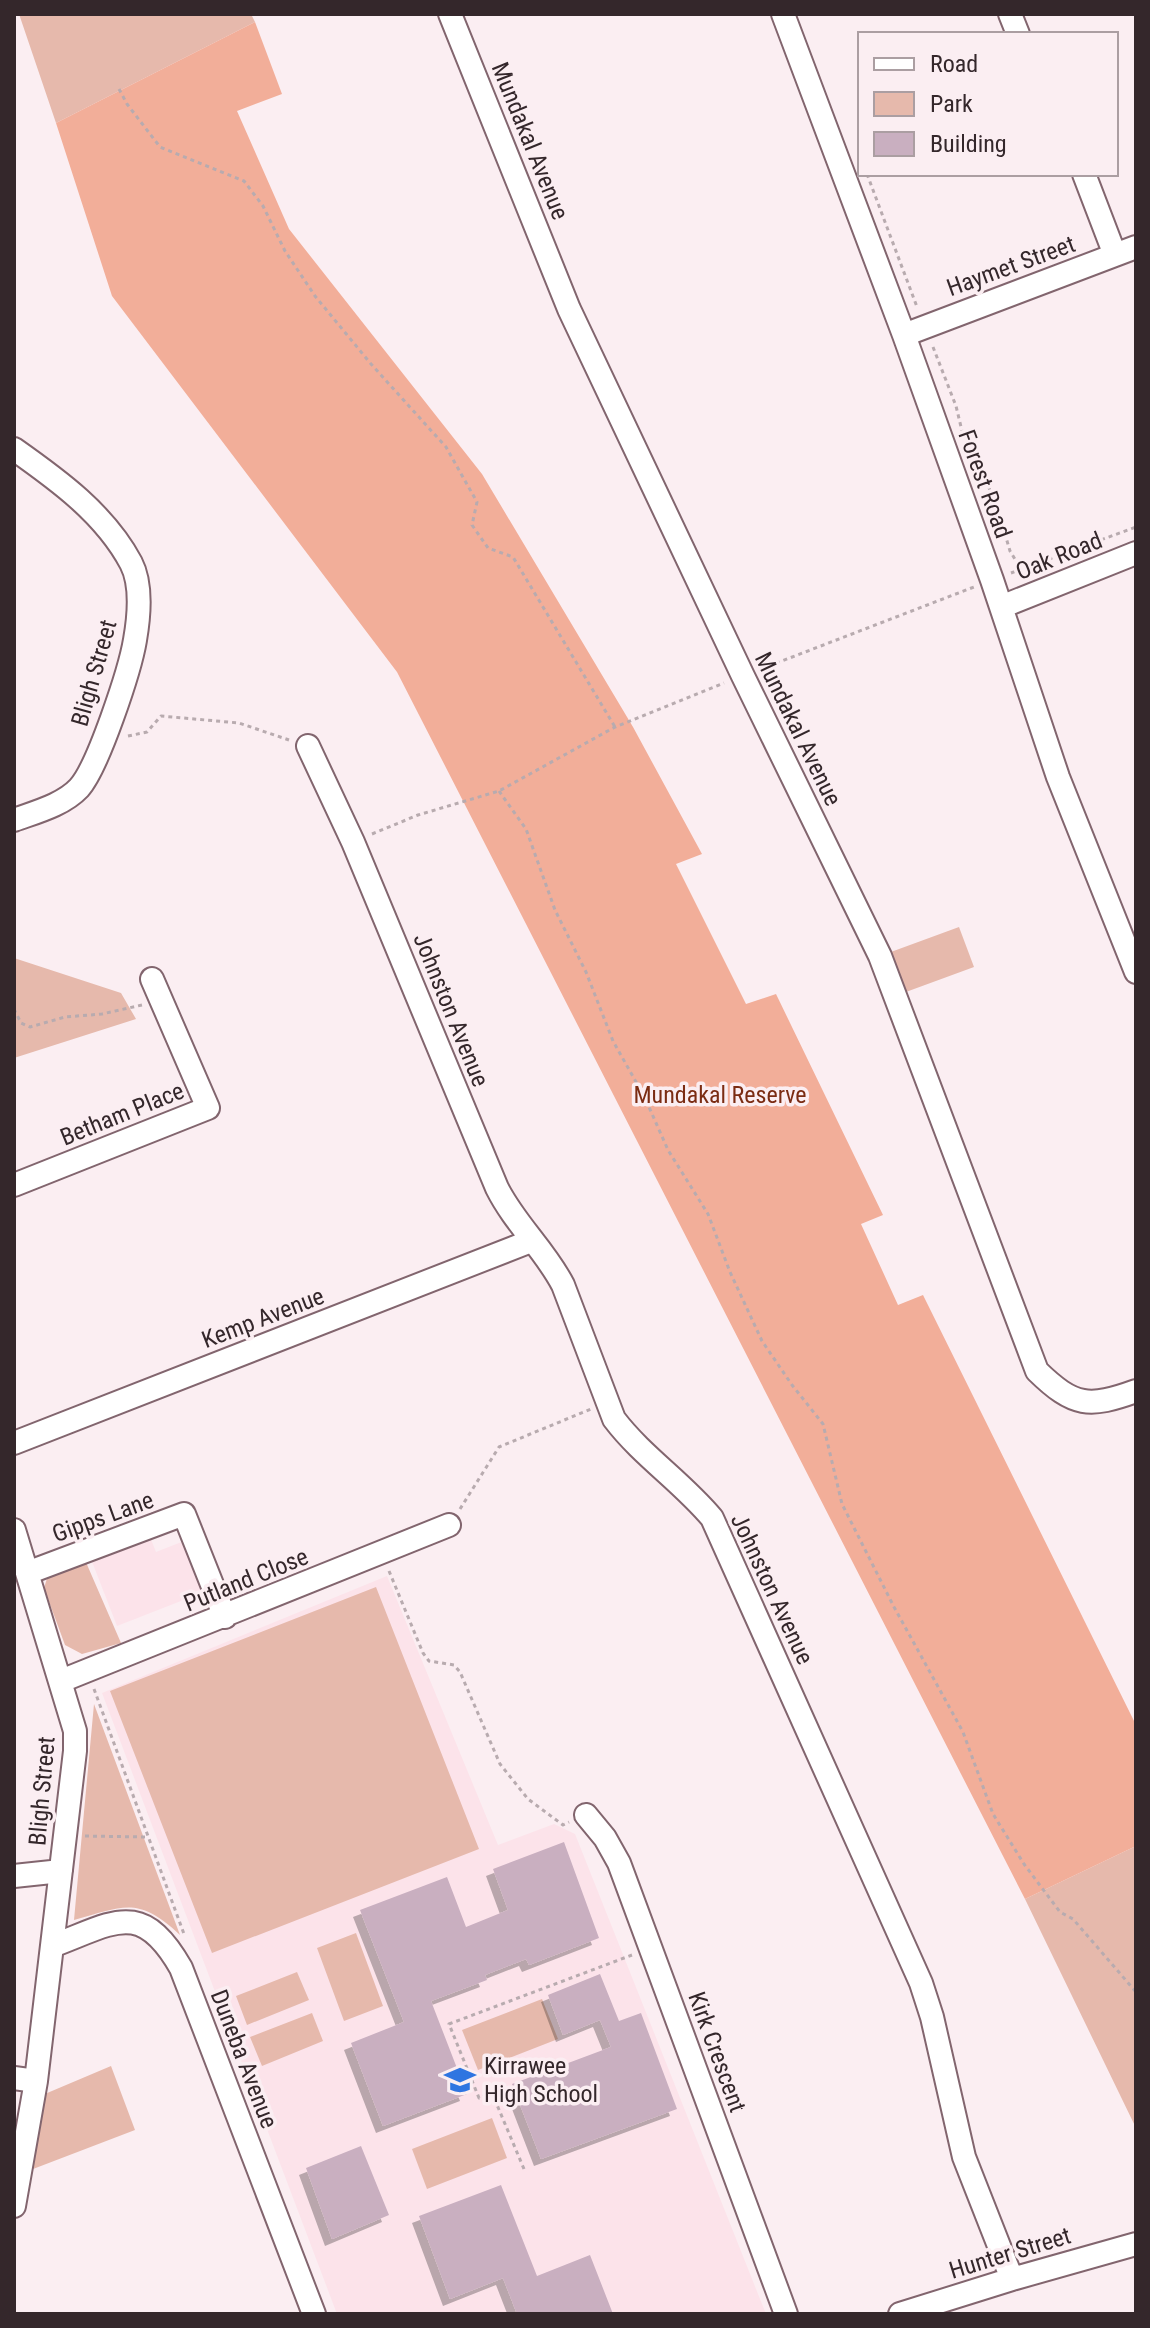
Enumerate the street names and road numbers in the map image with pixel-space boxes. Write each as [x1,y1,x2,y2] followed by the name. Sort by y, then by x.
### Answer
[486,58,574,224] street label: Mundakal Avenue
[943,230,1079,302] street label: Haymet Street
[952,426,1018,542] street label: Forest Road
[1012,526,1106,586] street label: Oak Road
[65,617,123,729] street label: Bligh Street
[749,648,847,810] street label: Mundakal Avenue
[407,929,495,1091] street label: Johnston Avenue
[56,1077,188,1151] street label: Betham Place
[198,1282,328,1354] street label: Kemp Avenue
[49,1486,157,1548] street label: Gipps Lane
[725,1509,819,1669] street label: Johnston Avenue
[180,1542,312,1618] street label: Putland Close
[23,1735,61,1847] street label: Bligh Street
[205,1986,283,2132] street label: Duneba Avenue
[682,1988,752,2116] street label: Kirk Crescent
[946,2221,1074,2285] street label: Hunter Street

